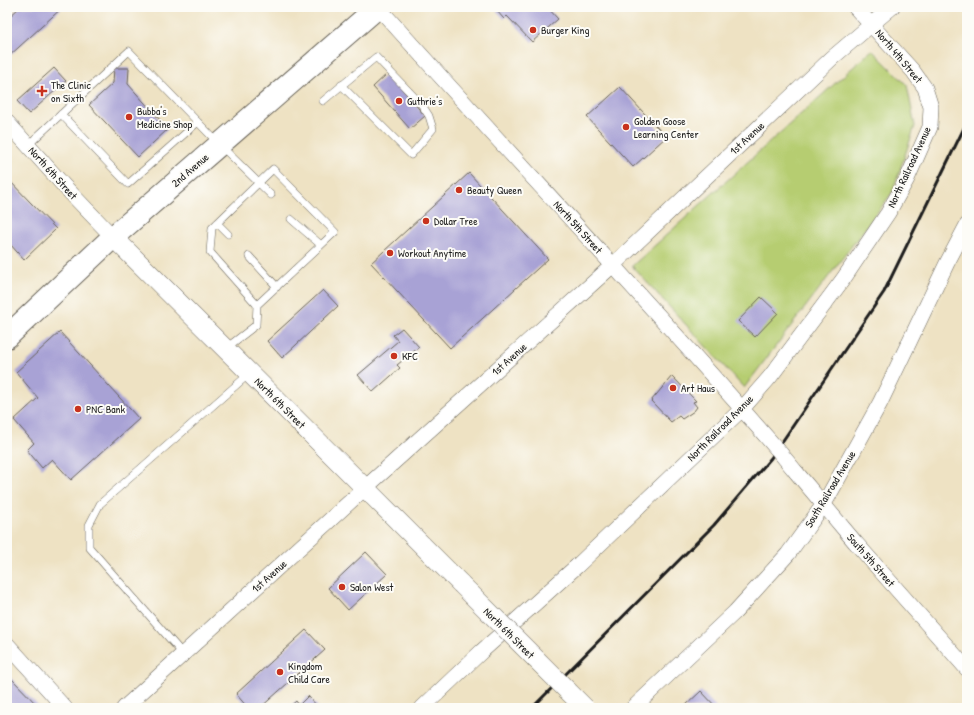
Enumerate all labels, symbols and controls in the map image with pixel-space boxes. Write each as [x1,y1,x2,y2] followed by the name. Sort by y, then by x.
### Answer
[541,23,589,37] place label: Burger King
[528,25,538,35] marker: Burger King
[872,26,926,86] street label: North 4th Street
[51,78,92,105] place label: The Clinic on Sixth
[36,85,48,97] marker: The Clinic on Sixth
[407,94,442,108] place label: Guthrie's
[394,96,404,106] marker: Guthrie's
[137,104,192,131] place label: Bubba's Medicine Shop
[124,112,134,122] marker: Bubba's Medicine Shop
[634,114,699,141] place label: Golden Goose Learning Center
[727,118,768,158] street label: 1st Avenue
[621,122,631,132] marker: Golden Goose Learning Center
[884,124,934,210] street label: North Railroad Avenue
[26,144,81,203] street label: North 6th Street
[168,150,212,190] street label: 2nd Avenue
[467,183,522,197] place label: Beauty Queen
[454,185,464,195] marker: Beauty Queen
[550,198,606,257] street label: North 5th Street
[434,214,478,228] place label: Dollar Tree
[421,216,431,226] marker: Dollar Tree
[398,246,467,260] place label: Workout Anytime
[385,248,395,258] marker: Workout Anytime
[489,339,530,378] street label: 1st Avenue
[402,349,418,363] place label: KFC
[389,351,399,361] marker: KFC
[252,375,309,432] street label: North 6th Street
[681,381,715,395] place label: Art Haus
[668,383,678,393] marker: Art Haus
[684,392,756,464] street label: North Railroad Avenue
[86,402,126,416] place label: PNC Bank
[73,404,83,414] marker: PNC Bank
[802,447,859,530] street label: South Railroad Avenue
[844,530,898,590] street label: South 5th Street
[249,556,290,595] street label: 1st Avenue
[350,580,394,594] place label: Salon West
[337,582,347,592] marker: Salon West
[481,605,538,662] street label: North 6th Street
[288,659,330,686] place label: Kingdom Child Care
[275,667,285,677] marker: Kingdom Child Care

